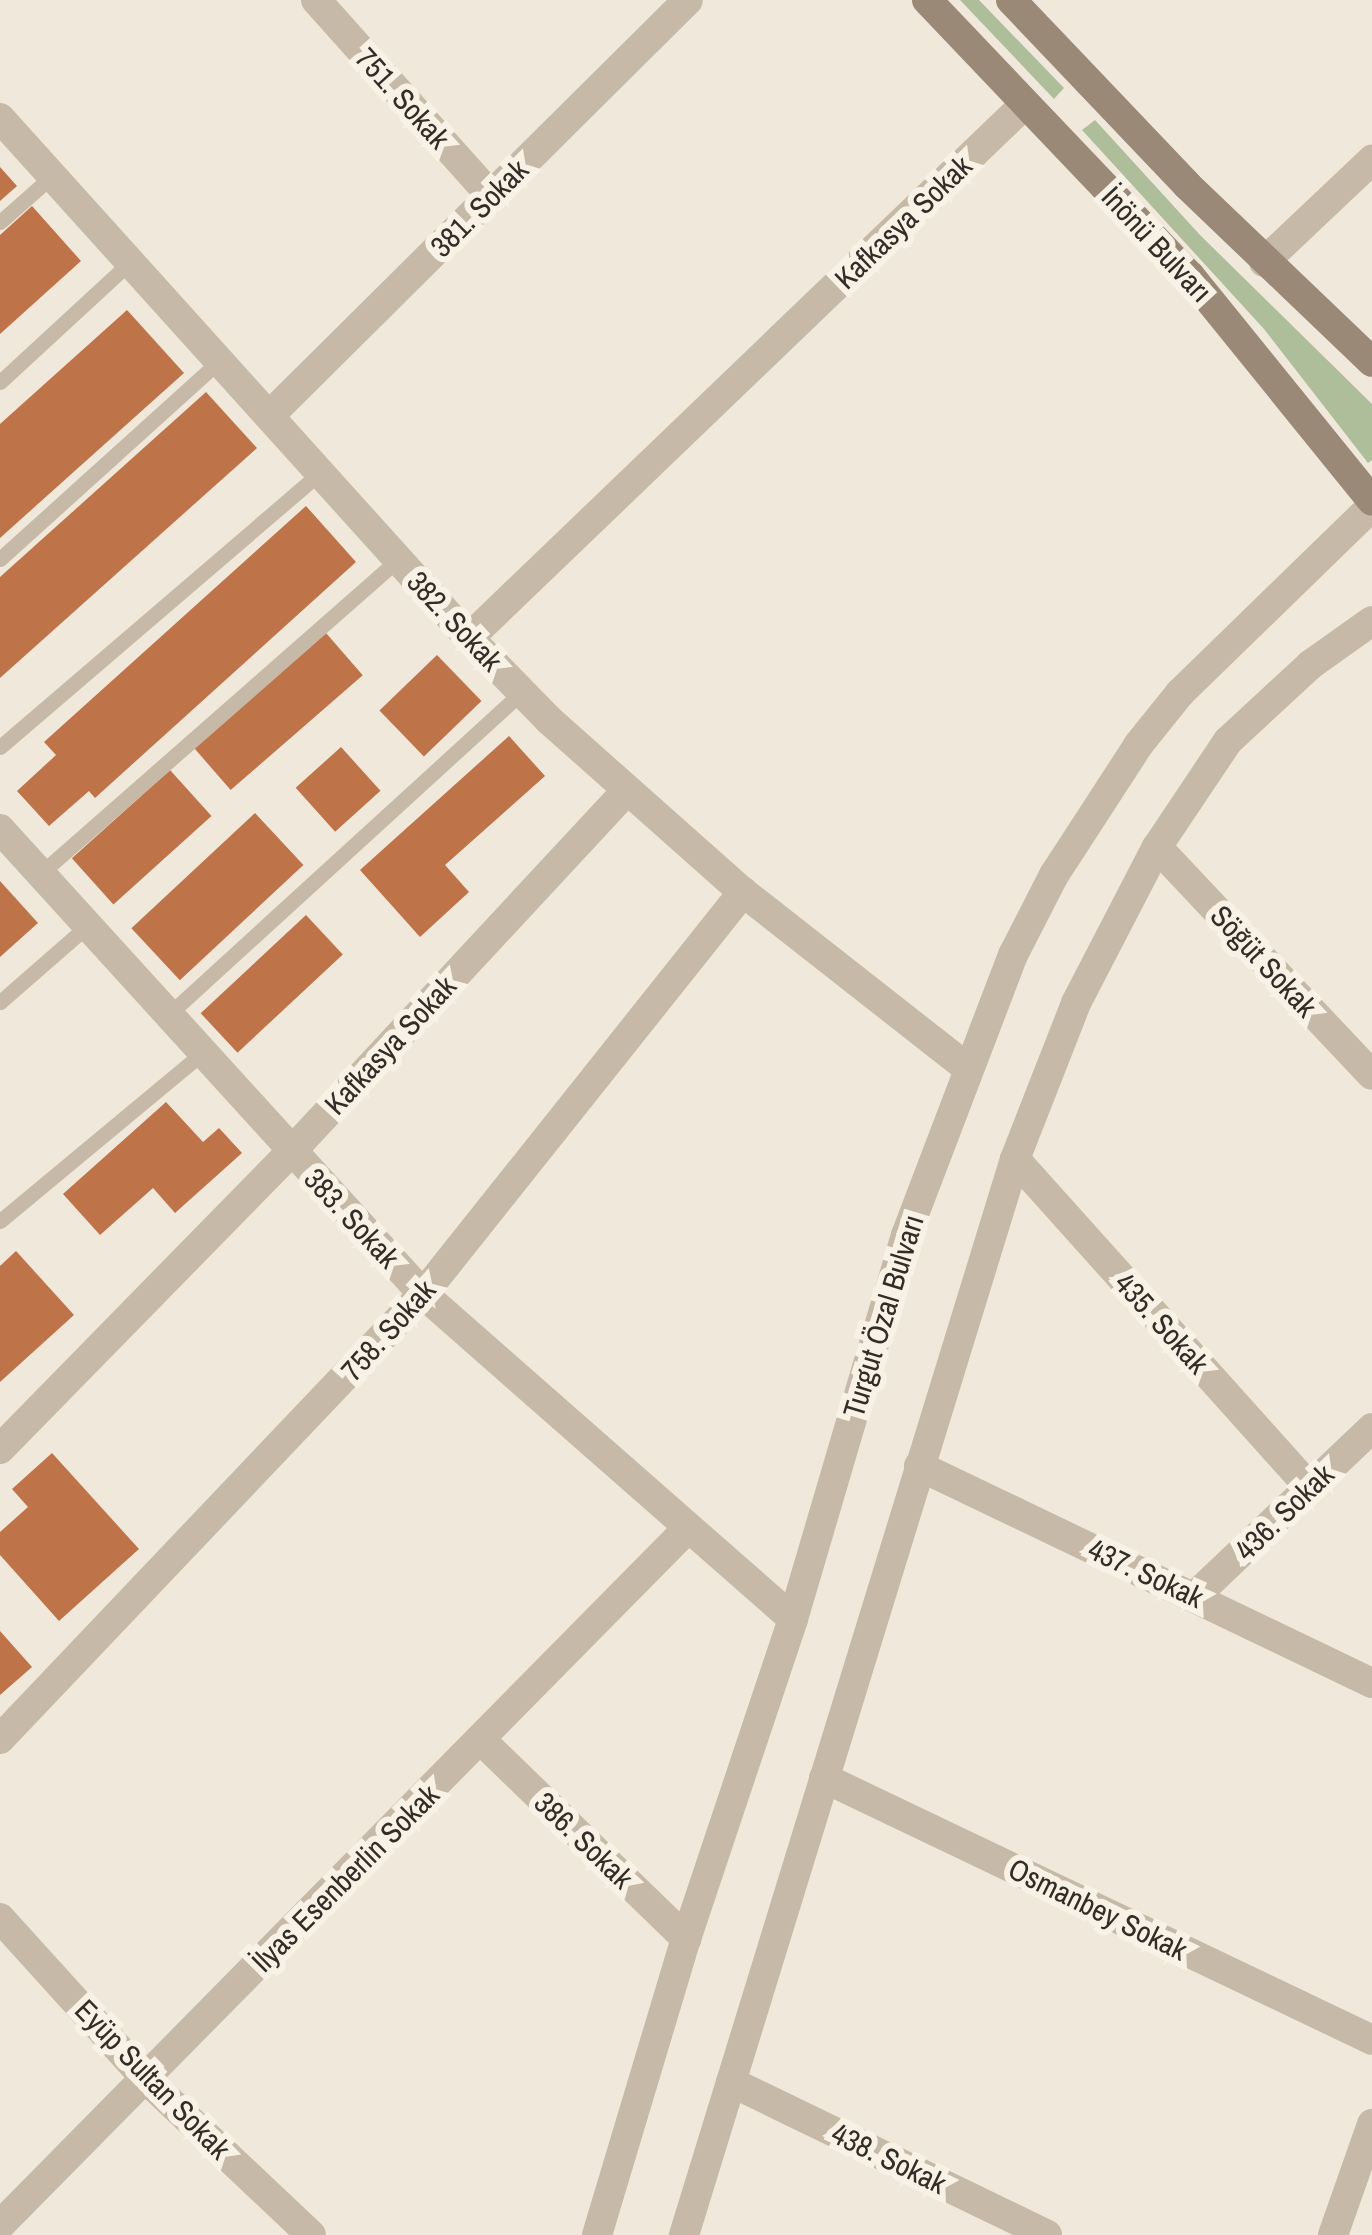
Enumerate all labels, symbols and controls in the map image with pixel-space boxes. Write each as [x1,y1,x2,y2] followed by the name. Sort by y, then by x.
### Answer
[348,40,458,156] street label: 751. Sokak
[827,148,979,296] street label: Kafkasya Sokak
[423,152,535,264] street label: 381. Sokak
[1094,179,1220,309] street label: İnönü Bulvarı
[400,564,510,678] street label: 382. Sokak
[1203,898,1325,1024] street label: Söğüt Sokak
[317,968,463,1122] street label: Kafkasya Sokak
[297,1161,407,1275] street label: 383. Sokak
[835,1210,931,1422] street label: Turgut Özal Bulvarı
[1107,1265,1217,1381] street label: 435. Sokak
[333,1272,443,1388] street label: 758. Sokak
[1227,1456,1341,1568] street label: 436. Sokak
[1083,1531,1209,1615] street label: 437. Sokak
[244,1777,446,1979] street label: İlyas Esenberlin Sokak
[527,1784,641,1896] street label: 386. Sokak
[1003,1850,1193,1968] street label: Osmanbey Sokak
[68,1992,238,2166] street label: Eyüp Sultan Sokak
[826,2115,952,2201] street label: 438. Sokak

